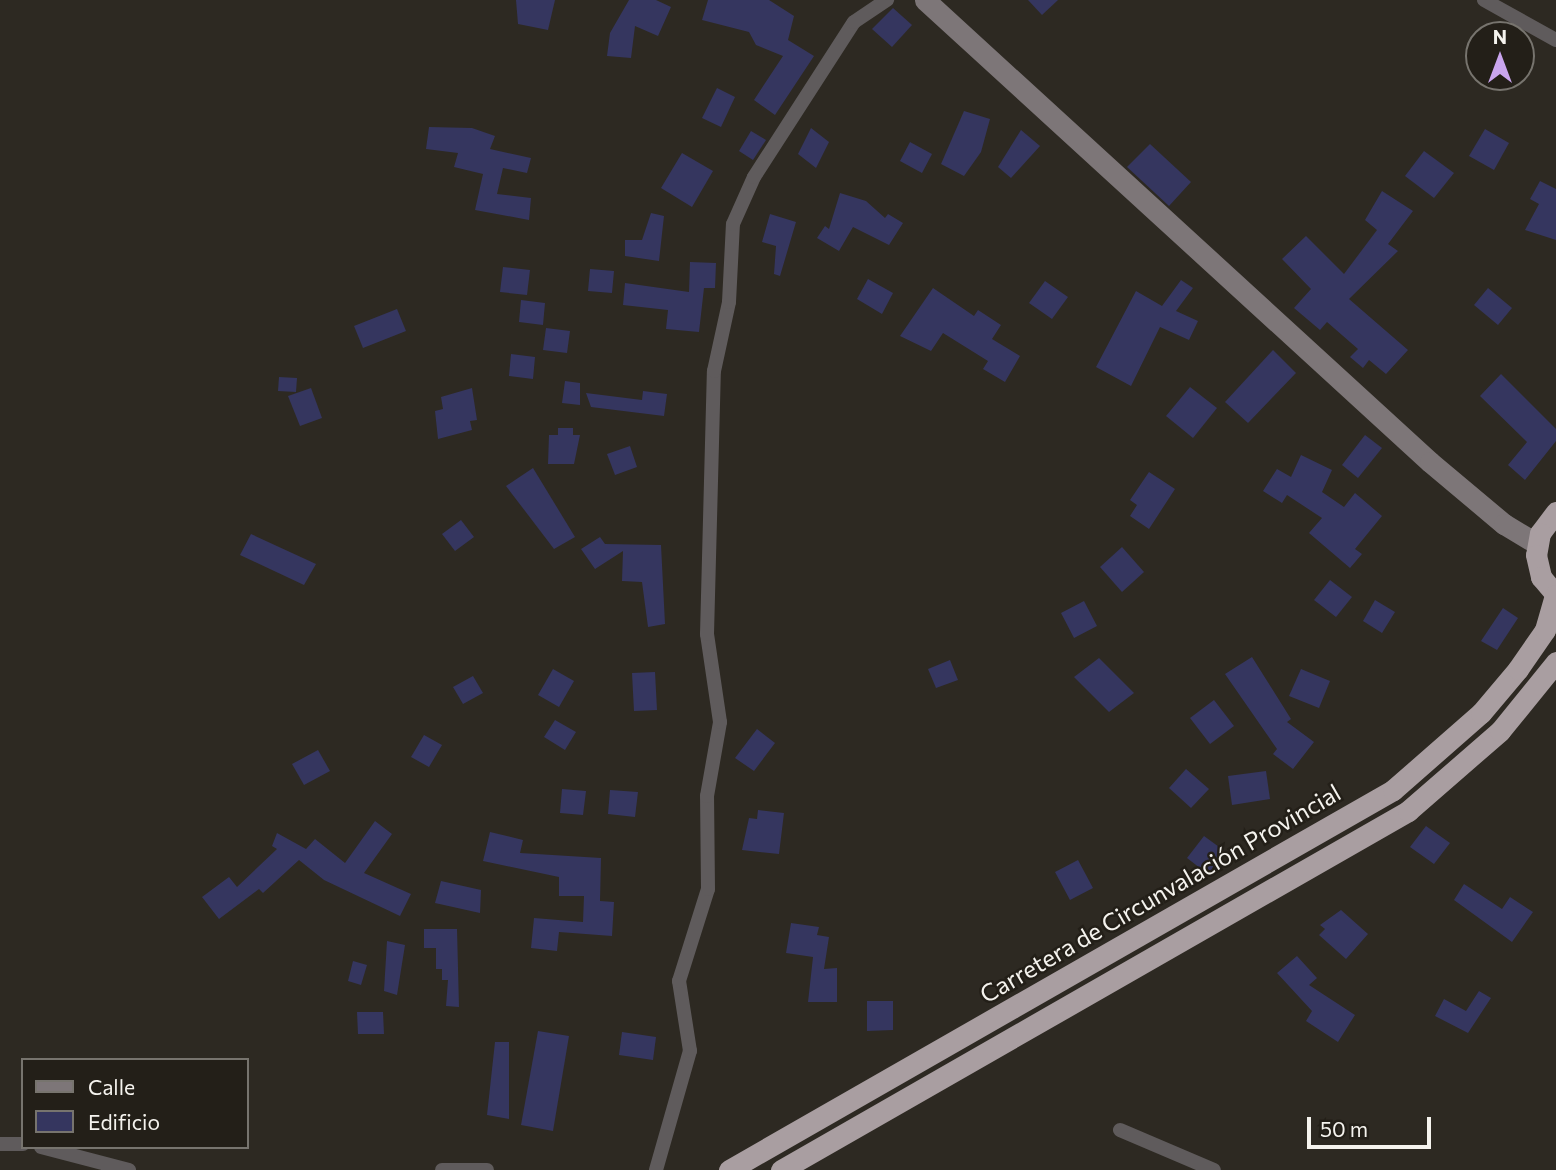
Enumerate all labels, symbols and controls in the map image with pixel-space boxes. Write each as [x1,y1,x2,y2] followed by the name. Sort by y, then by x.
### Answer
[1465,21,1535,91] north arrow
[1493,25,1507,48] text: N
[974,778,1346,1008] street label: Carretera de Circunvalación Provincial
[21,1058,248,1149] legend
[88,1074,135,1099] text: Calle
[1311,1104,1435,1148] scale bar
[88,1109,160,1134] text: Edificio
[1320,1116,1368,1141] text: 50 m

